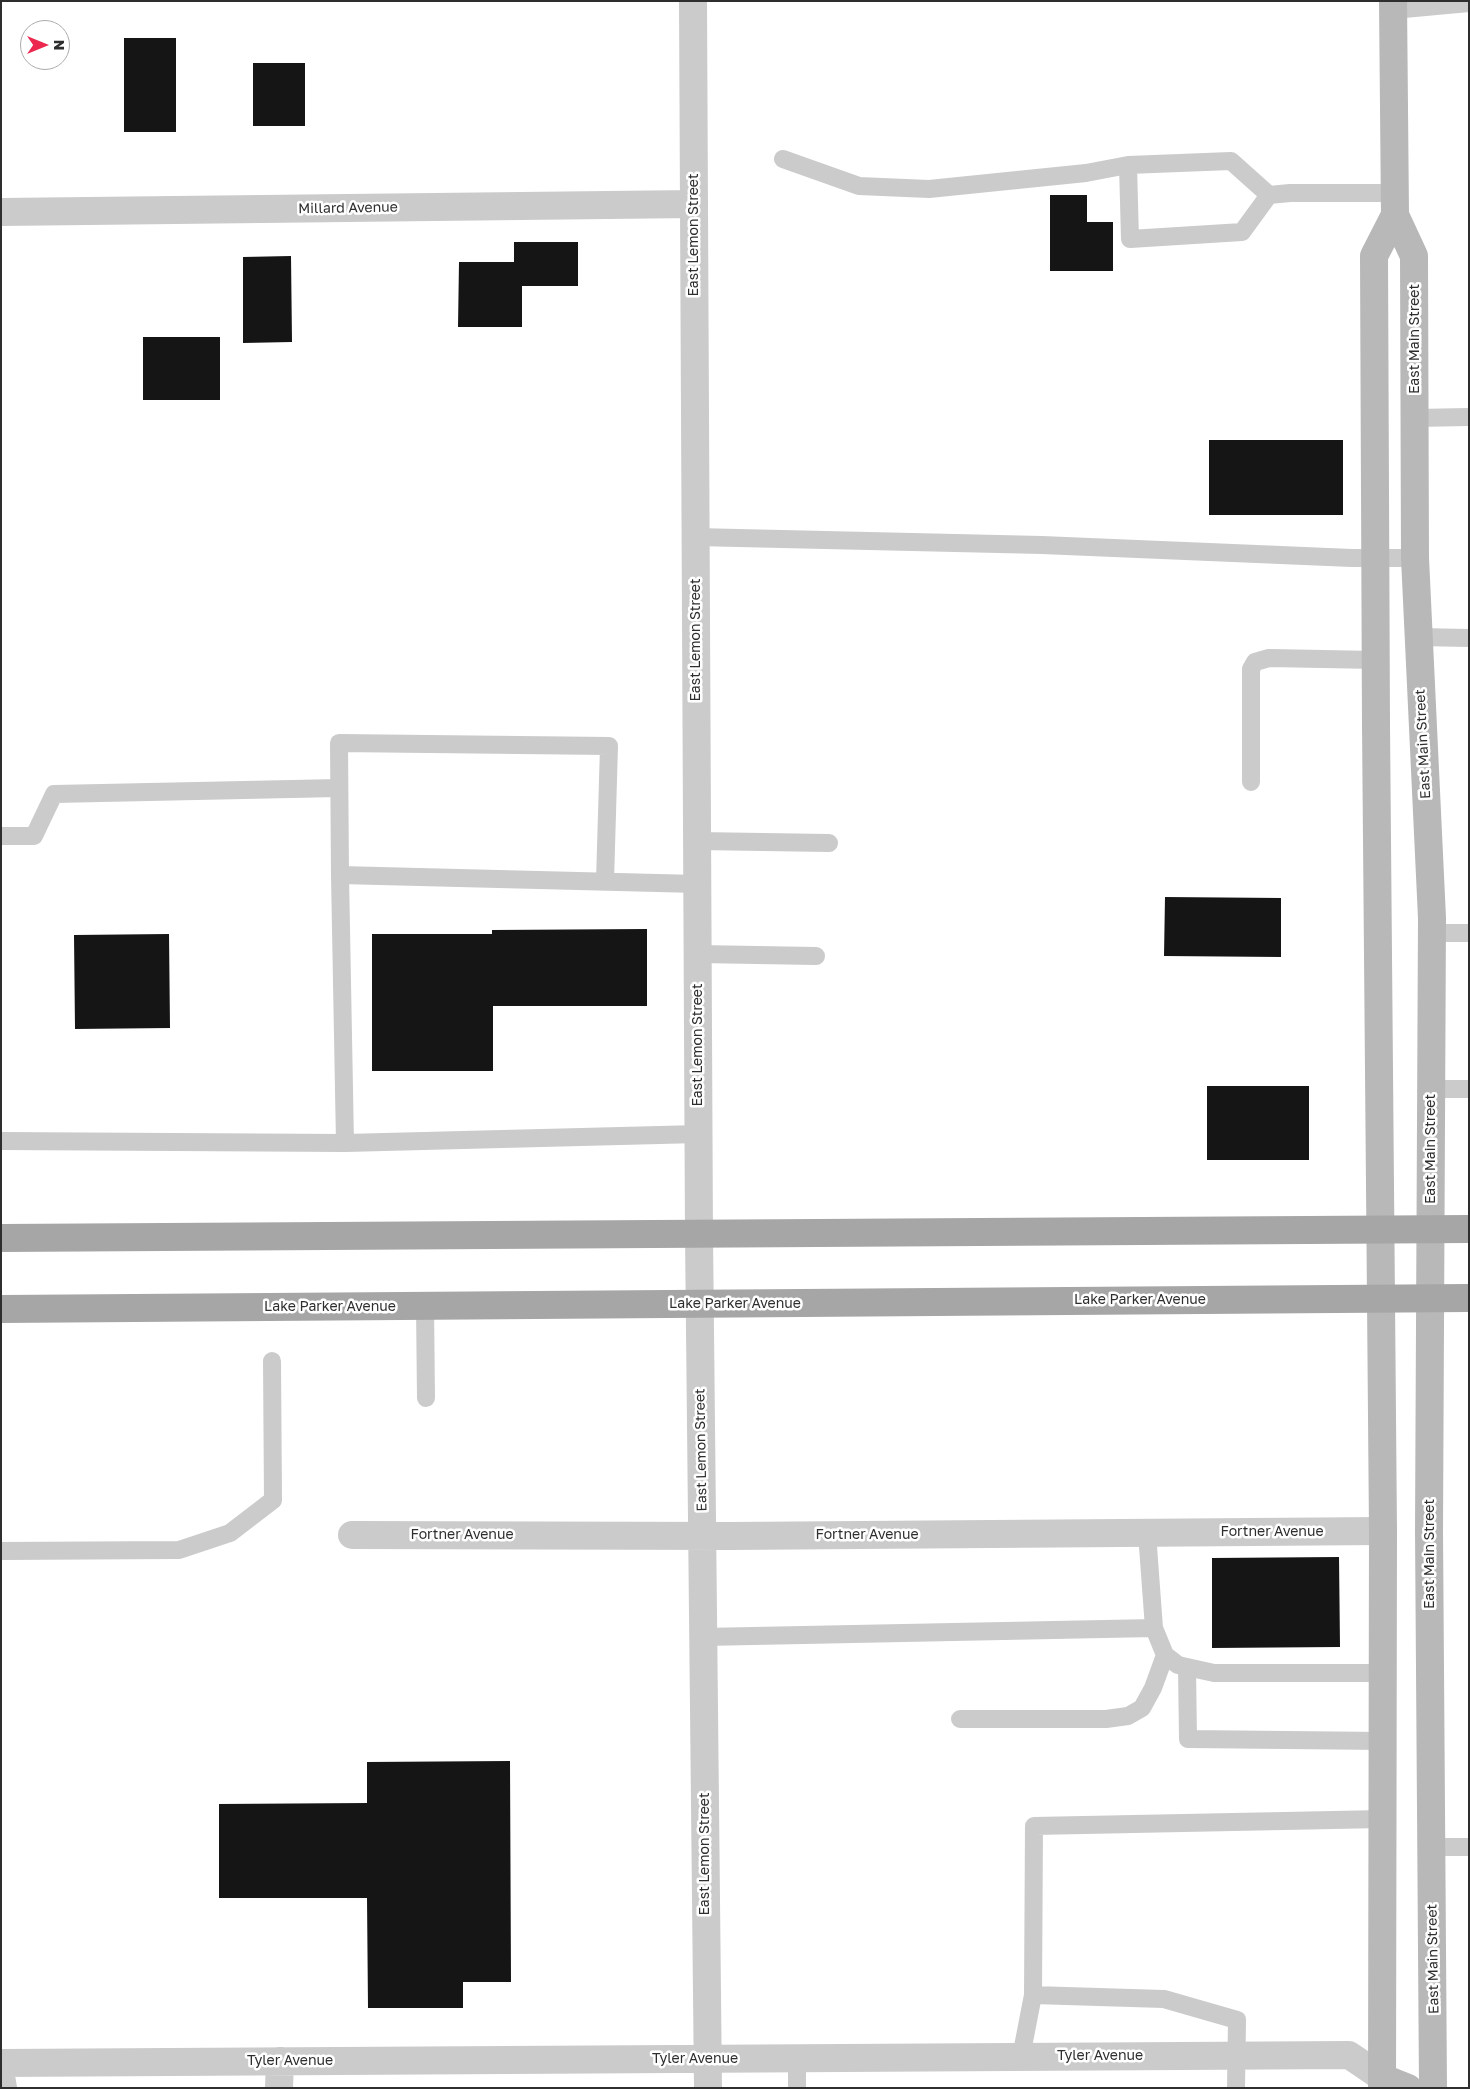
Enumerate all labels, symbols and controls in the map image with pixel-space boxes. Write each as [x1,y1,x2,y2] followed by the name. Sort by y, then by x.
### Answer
[20,20,70,70] north arrow
[51,40,68,50] text: N
[686,173,702,297] street label: East Lemon Street
[298,199,398,217] street label: Millard Avenue
[1407,284,1423,394] street label: East Main Street
[688,578,704,702] street label: East Lemon Street
[1412,689,1434,799] street label: East Main Street
[690,983,706,1107] street label: East Lemon Street
[1423,1094,1439,1204] street label: East Main Street
[1074,1292,1206,1308] street label: Lake Parker Avenue
[669,1296,801,1312] street label: Lake Parker Avenue
[264,1299,396,1315] street label: Lake Parker Avenue
[692,1388,710,1512] street label: East Lemon Street
[1422,1499,1438,1609] street label: East Main Street
[1220,1524,1324,1540] street label: Fortner Avenue
[410,1527,514,1543] street label: Fortner Avenue
[815,1527,919,1543] street label: Fortner Avenue
[697,1792,713,1916] street label: East Lemon Street
[1424,1904,1442,2014] street label: East Main Street
[1057,2048,1143,2064] street label: Tyler Avenue
[652,2051,738,2067] street label: Tyler Avenue
[247,2053,333,2069] street label: Tyler Avenue

